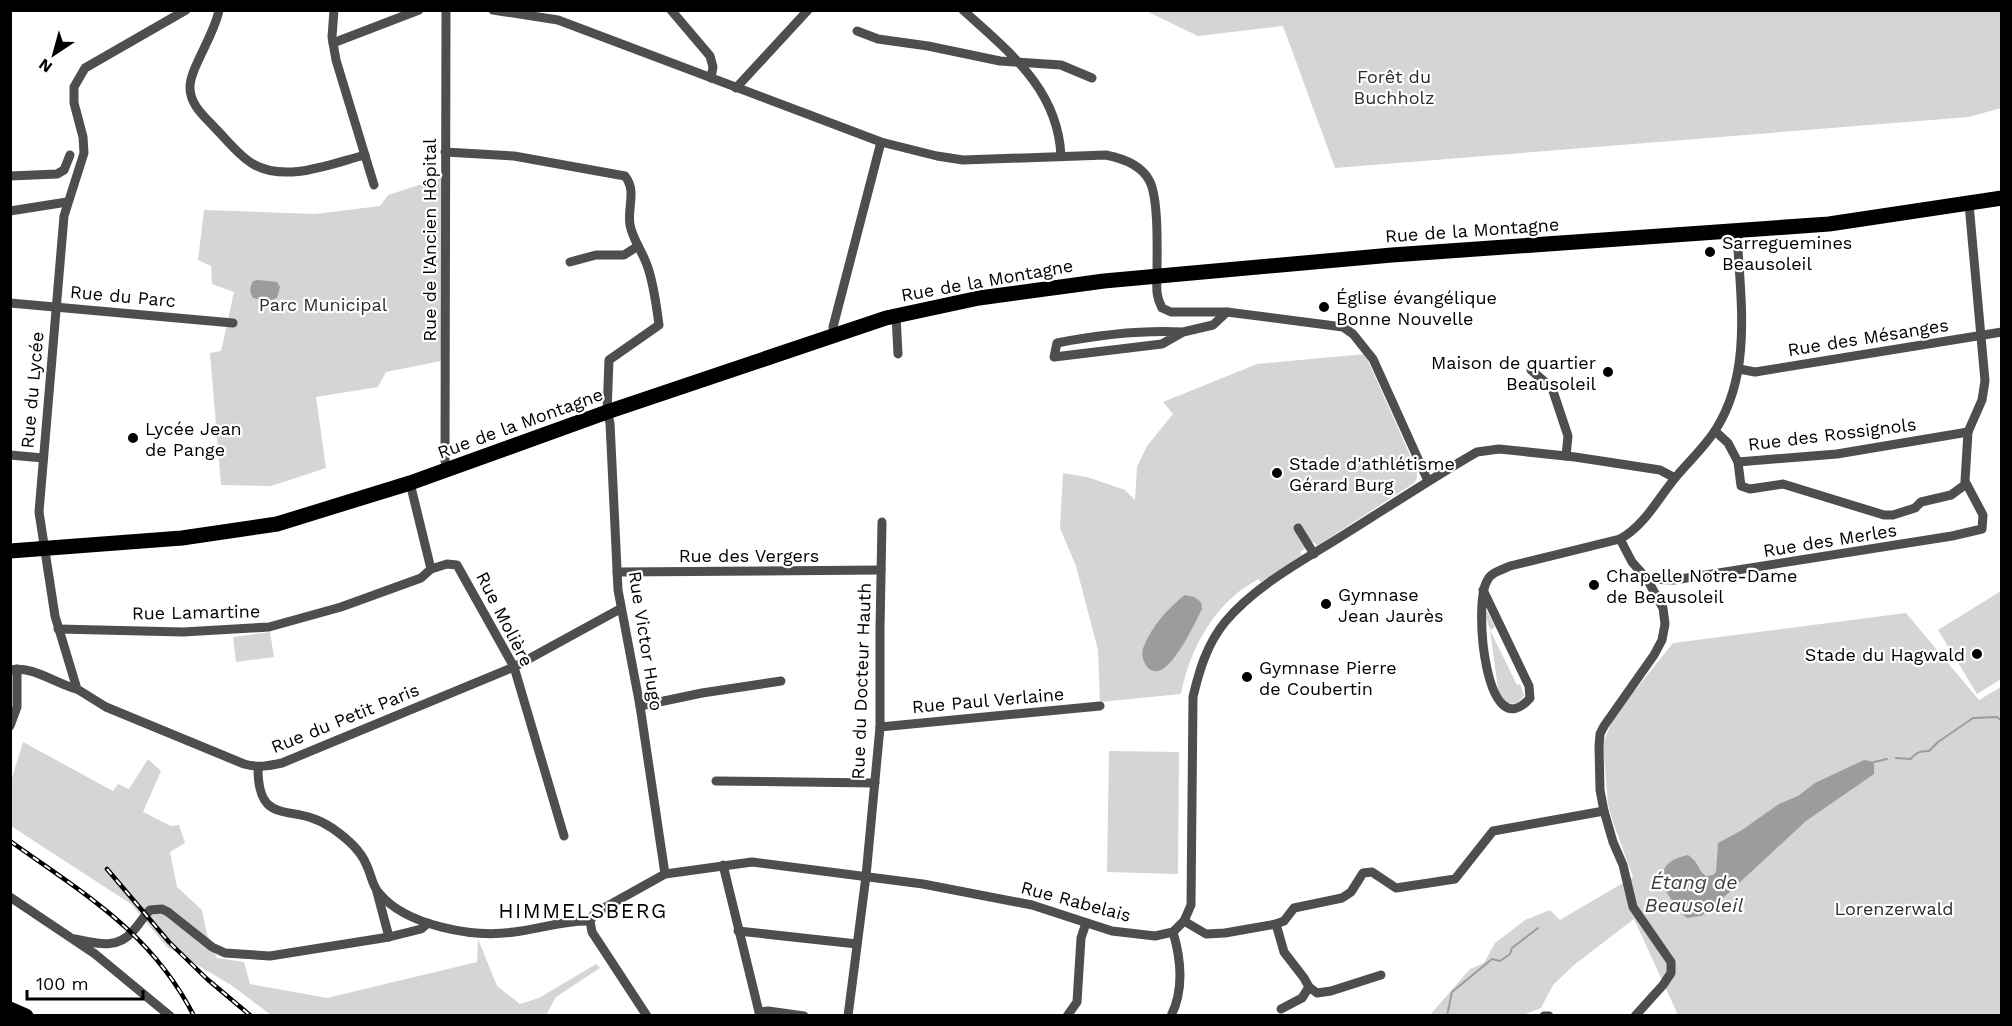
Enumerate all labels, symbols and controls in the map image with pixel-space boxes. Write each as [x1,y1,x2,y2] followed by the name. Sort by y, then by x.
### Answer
[24,24,84,84] north arrow
[35,55,56,77] text: N
[1353,66,1435,108] park label: Forêt du Buchholz
[419,138,440,342] street label: Rue de l'Ancien Hôpital
[1384,213,1560,247] street label: Rue de la Montagne
[1722,232,1852,274] place label: Sarreguemines Beausoleil
[1703,245,1717,259] marker: Sarreguemines Beausoleil
[899,255,1075,305] street label: Rue de la Montagne
[69,281,177,311] street label: Rue du Parc
[1336,287,1497,329] place label: Église évangélique Bonne Nouvelle
[259,294,388,315] park label: Parc Municipal
[1317,300,1331,314] marker: Église évangélique Bonne Nouvelle
[1786,314,1950,360] street label: Rue des Mésanges
[16,331,48,449] street label: Rue du Lycée
[1431,352,1596,394] place label: Maison de quartier Beausoleil
[1601,365,1615,379] marker: Maison de quartier Beausoleil
[434,383,606,463] street label: Rue de la Montagne
[1747,413,1917,455] street label: Rue des Rossignols
[145,418,242,460] place label: Lycée Jean de Pange
[126,431,140,445] marker: Lycée Jean de Pange
[1289,453,1455,495] place label: Stade d'athlétisme Gérard Burg
[1270,466,1284,480] marker: Stade d'athlétisme Gérard Burg
[1762,519,1898,561] street label: Rue des Merles
[679,545,819,566] street label: Rue des Vergers
[1606,565,1797,607] place label: Chapelle Notre-Dame de Beausoleil
[472,568,538,670] street label: Rue Molière
[625,570,667,712] street label: Rue Victor Hugo
[1587,578,1601,592] marker: Chapelle Notre-Dame de Beausoleil
[847,582,875,780] street label: Rue du Docteur Hauth
[1338,584,1444,626] place label: Gymnase Jean Jaurès
[1319,597,1333,611] marker: Gymnase Jean Jaurès
[132,600,260,624] street label: Rue Lamartine
[1805,644,1965,665] place label: Stade du Hagwald
[1970,647,1984,661] marker: Stade du Hagwald
[1259,657,1397,699] place label: Gymnase Pierre de Coubertin
[1240,670,1254,684] marker: Gymnase Pierre de Coubertin
[268,679,422,757] street label: Rue du Petit Paris
[911,683,1065,717] street label: Rue Paul Verlaine
[1645,870,1743,917] water label: Étang de Beausoleil
[1019,876,1133,926] street label: Rue Rabelais
[498,898,668,923] district label: HIMMELSBERG
[1835,898,1953,919] park label: Lorenzerwald
[27,963,142,1001] scale bar
[36,973,89,994] text: 100 m

